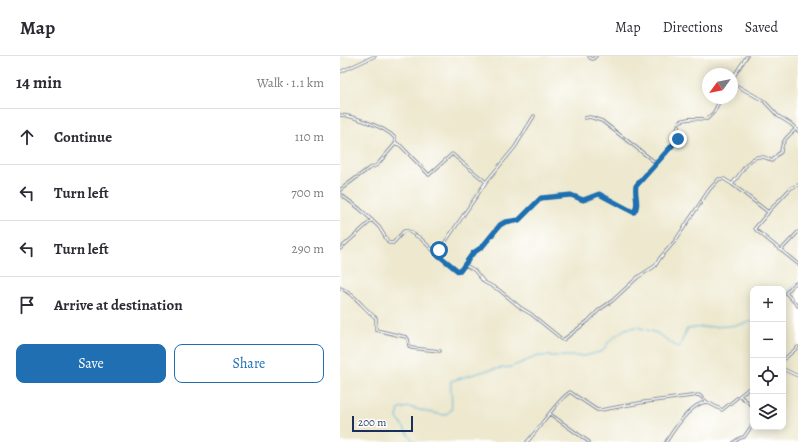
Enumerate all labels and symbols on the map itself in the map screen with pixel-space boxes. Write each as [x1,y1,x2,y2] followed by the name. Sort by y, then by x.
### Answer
[702,68,738,104] north arrow
[669,130,687,148] route end
[430,241,448,259] route start
[352,414,413,433] scale bar

